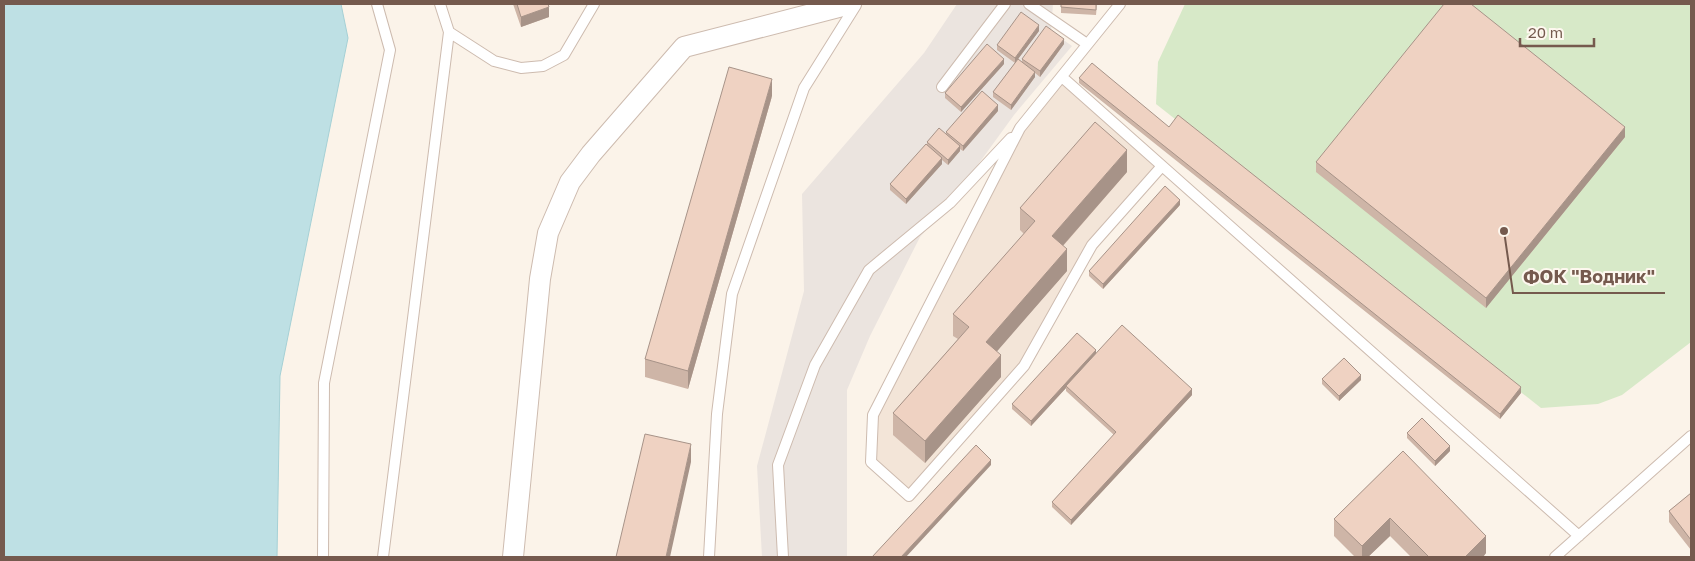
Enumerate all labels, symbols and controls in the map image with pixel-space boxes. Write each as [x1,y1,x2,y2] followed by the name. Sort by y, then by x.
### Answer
[1520,15,1594,47] scale bar
[1528,23,1563,41] text: 20 m
[1513,260,1665,293] callout: ФОК "Водник"
[1523,265,1655,287] text: ФОК "Водник"

